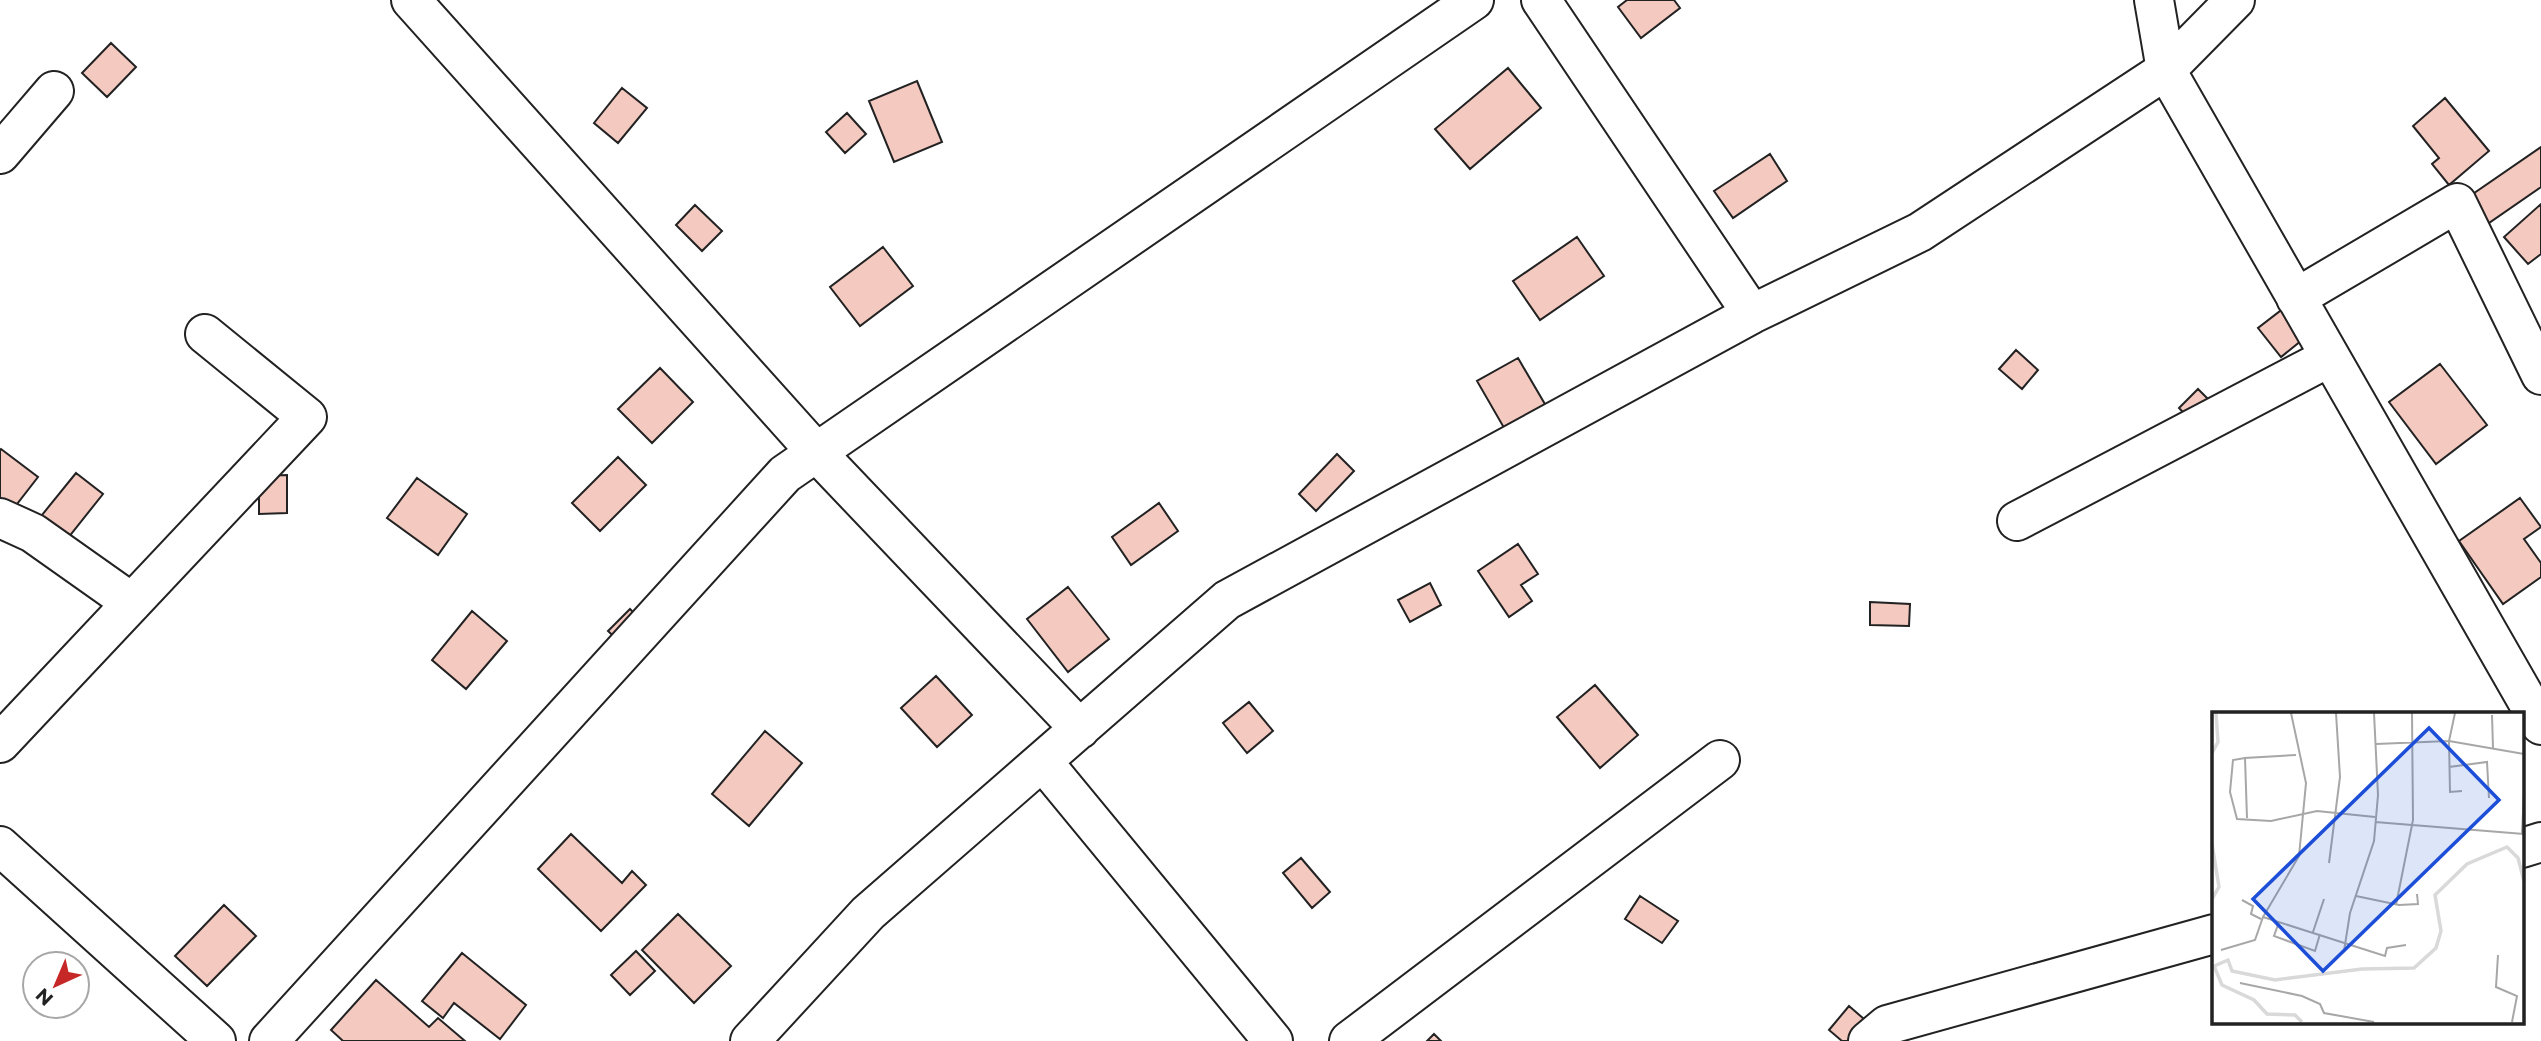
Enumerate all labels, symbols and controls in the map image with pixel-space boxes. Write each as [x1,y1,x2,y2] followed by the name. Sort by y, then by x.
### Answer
[2212,712,2524,1024] inset map
[21,950,91,1020] north arrow
[31,983,58,1010] text: N

